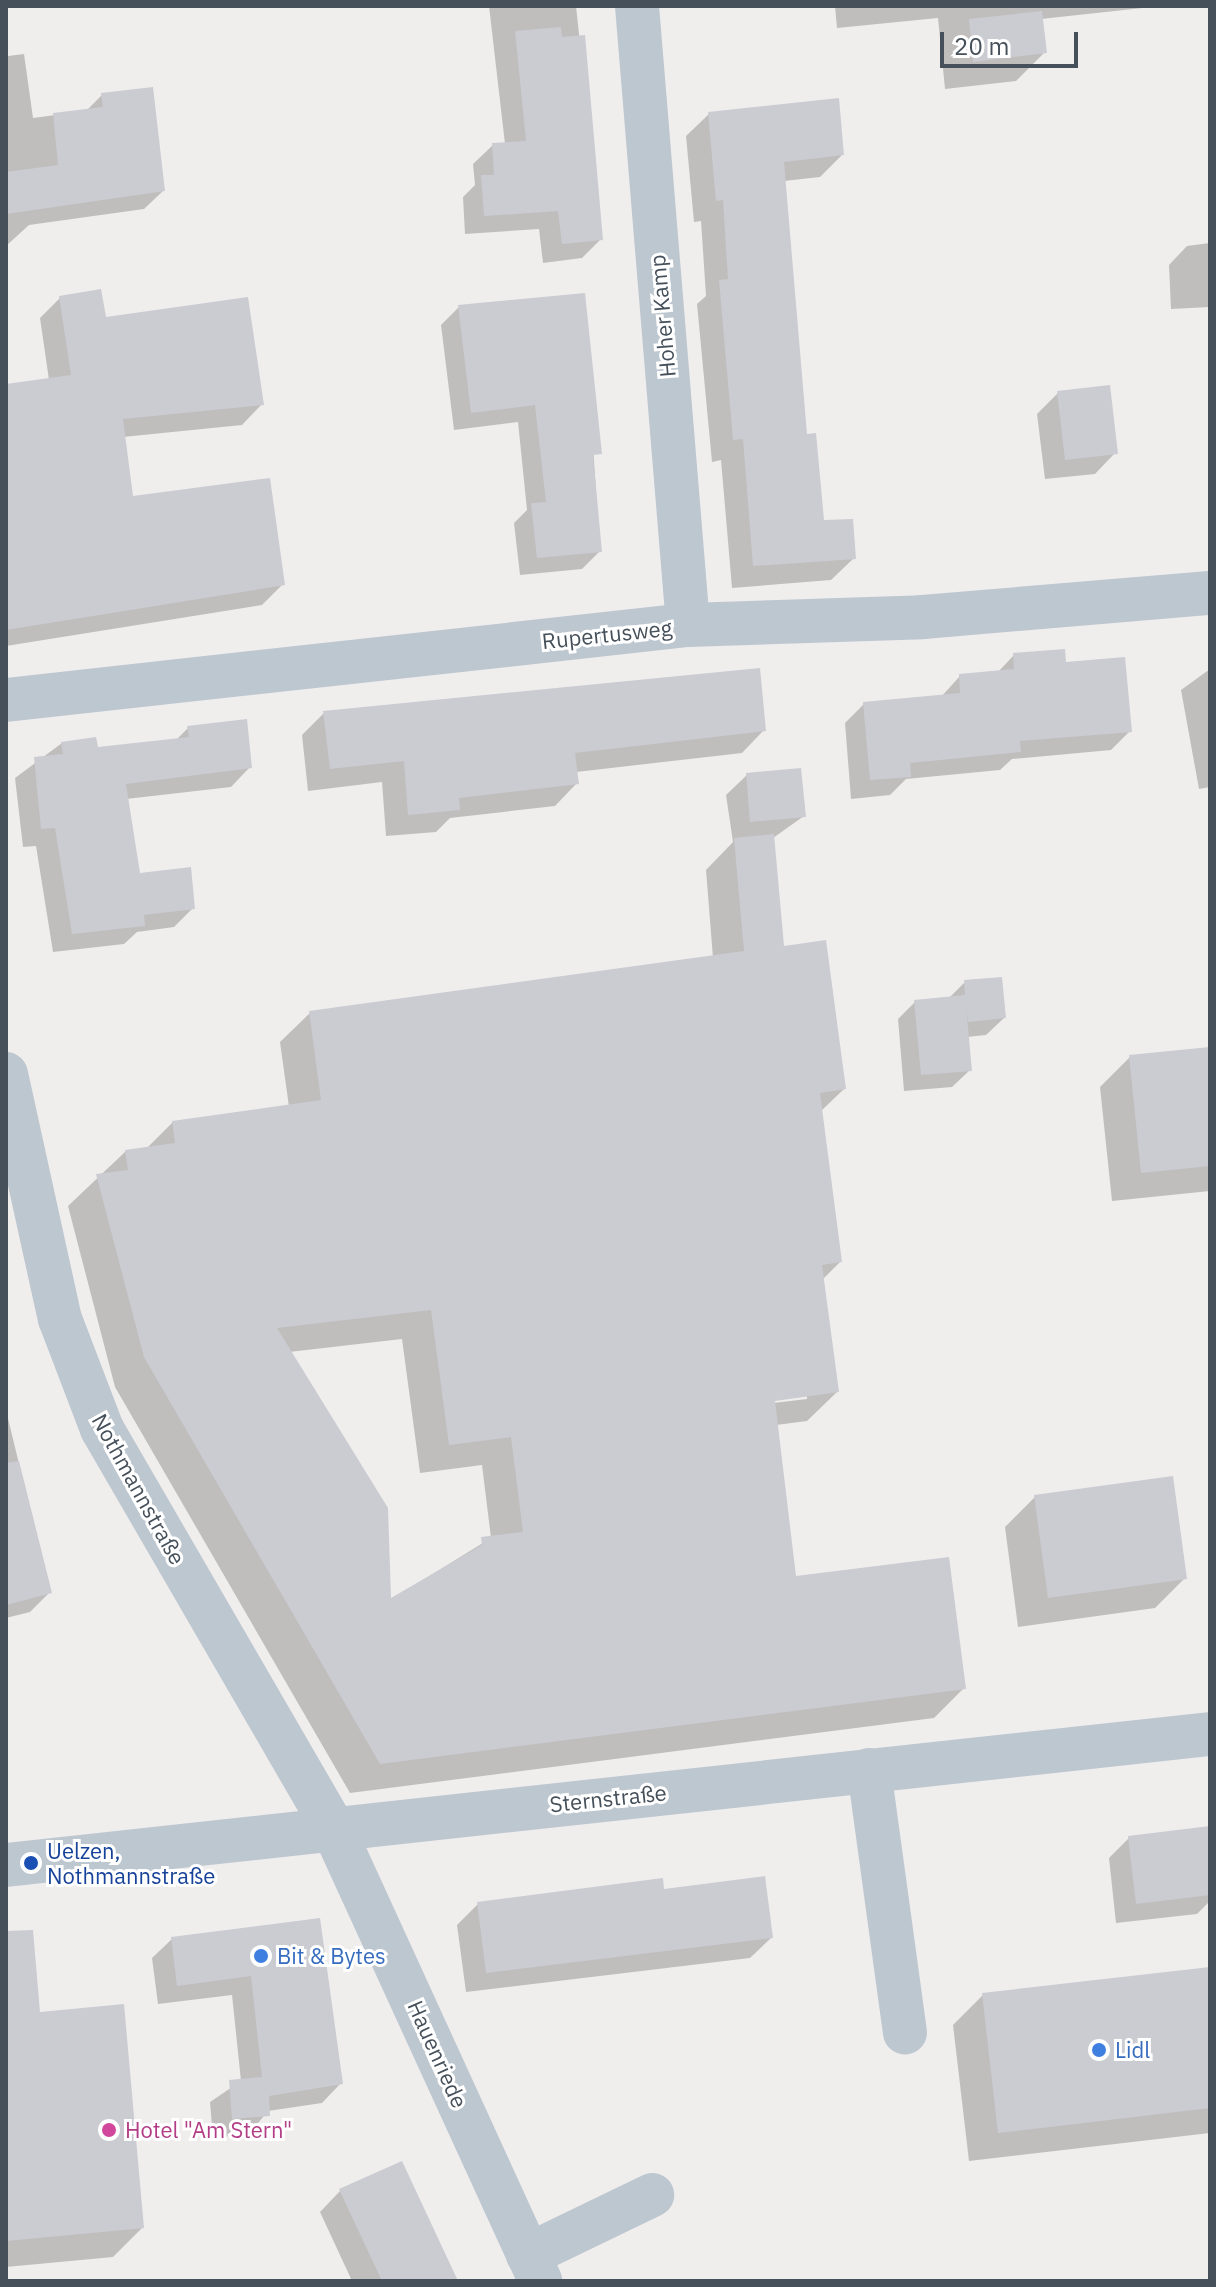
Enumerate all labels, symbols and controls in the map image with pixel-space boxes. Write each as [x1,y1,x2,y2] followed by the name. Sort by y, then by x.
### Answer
[944,16,1082,66] scale bar
[954,30,1009,62] text: 20 m
[643,254,681,378] street label: Hoher Kamp
[541,614,673,654] street label: Rupertusweg
[87,1409,191,1569] street label: Nothmannstraße
[548,1779,668,1817] street label: Sternstraße
[47,1837,215,1888] place label: Uelzen, Nothmannstraße
[22,1854,40,1872] marker: Uelzen, Nothmannstraße
[277,1943,386,1969] place label: Bit & Bytes
[252,1947,270,1965] marker: Bit & Bytes
[403,1996,473,2112] street label: Hauenriede
[1115,2037,1150,2063] place label: Lidl
[1090,2041,1108,2059] marker: Lidl
[125,2117,292,2143] place label: Hotel "Am Stern"
[100,2121,118,2139] marker: Hotel "Am Stern"

